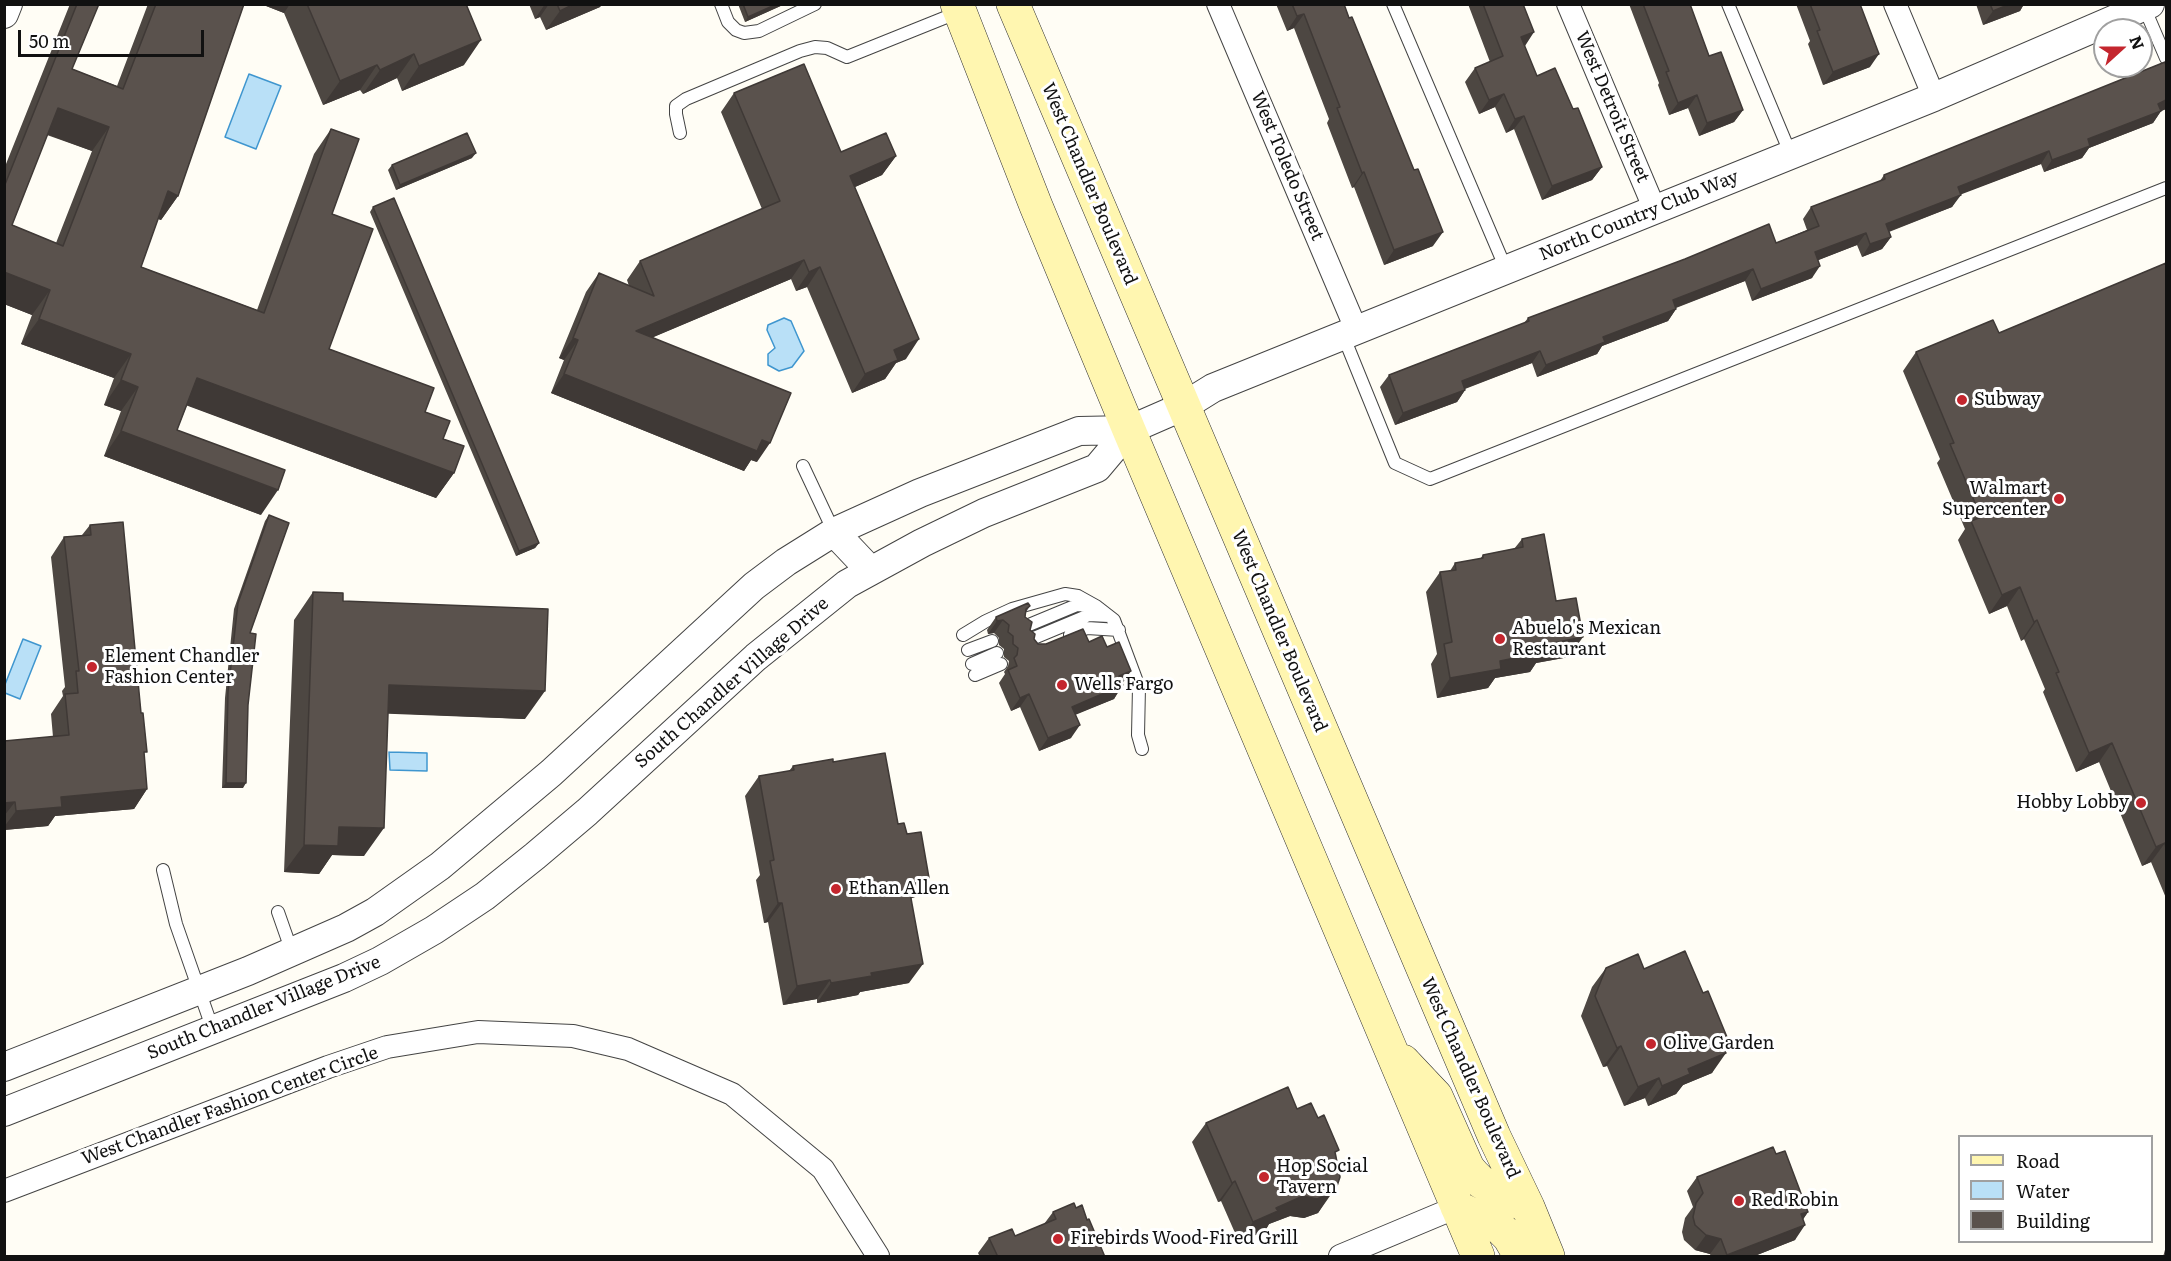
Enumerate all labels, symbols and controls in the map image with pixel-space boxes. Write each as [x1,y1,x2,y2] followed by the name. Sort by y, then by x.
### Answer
[21,18,207,56] scale bar
[2093,18,2153,78] north arrow
[29,27,70,54] text: 50 m
[1570,28,1654,186] street label: West Detroit Street
[2124,32,2152,53] text: N
[1037,80,1141,288] street label: West Chandler Boulevard
[1246,88,1328,244] street label: West Toledo Street
[1536,166,1742,266] street label: North Country Club Way
[1974,389,2041,411] place label: Subway
[1955,393,1969,407] marker: Subway
[1942,478,2047,520] place label: Walmart Supercenter
[2052,492,2066,506] marker: Walmart Supercenter
[1227,527,1331,735] street label: West Chandler Boulevard
[631,593,833,773] street label: South Chandler Village Drive
[1512,618,1661,660] place label: Abuelo's Mexican Restaurant
[1493,632,1507,646] marker: Abuelo's Mexican Restaurant
[104,646,259,688] place label: Element Chandler Fashion Center
[85,660,99,674] marker: Element Chandler Fashion Center
[1074,674,1174,696] place label: Wells Fargo
[1055,678,1069,692] marker: Wells Fargo
[2016,792,2129,814] place label: Hobby Lobby
[2134,796,2148,810] marker: Hobby Lobby
[848,878,950,900] place label: Ethan Allen
[829,882,843,896] marker: Ethan Allen
[144,951,384,1065] street label: South Chandler Village Drive
[1416,974,1524,1182] street label: West Chandler Boulevard
[1663,1033,1774,1055] place label: Olive Garden
[1644,1037,1658,1051] marker: Olive Garden
[79,1042,381,1170] street label: West Chandler Fashion Center Circle
[1958,1135,2153,1243] legend
[2016,1147,2060,1174] text: Road
[1276,1156,1368,1198] place label: Hop Social Tavern
[1257,1170,1271,1184] marker: Hop Social Tavern
[2016,1177,2069,1204] text: Water
[1751,1190,1839,1212] place label: Red Robin
[1732,1194,1746,1208] marker: Red Robin
[2016,1207,2090,1234] text: Building
[1070,1228,1298,1250] place label: Firebirds Wood-Fired Grill
[1051,1232,1065,1246] marker: Firebirds Wood-Fired Grill

